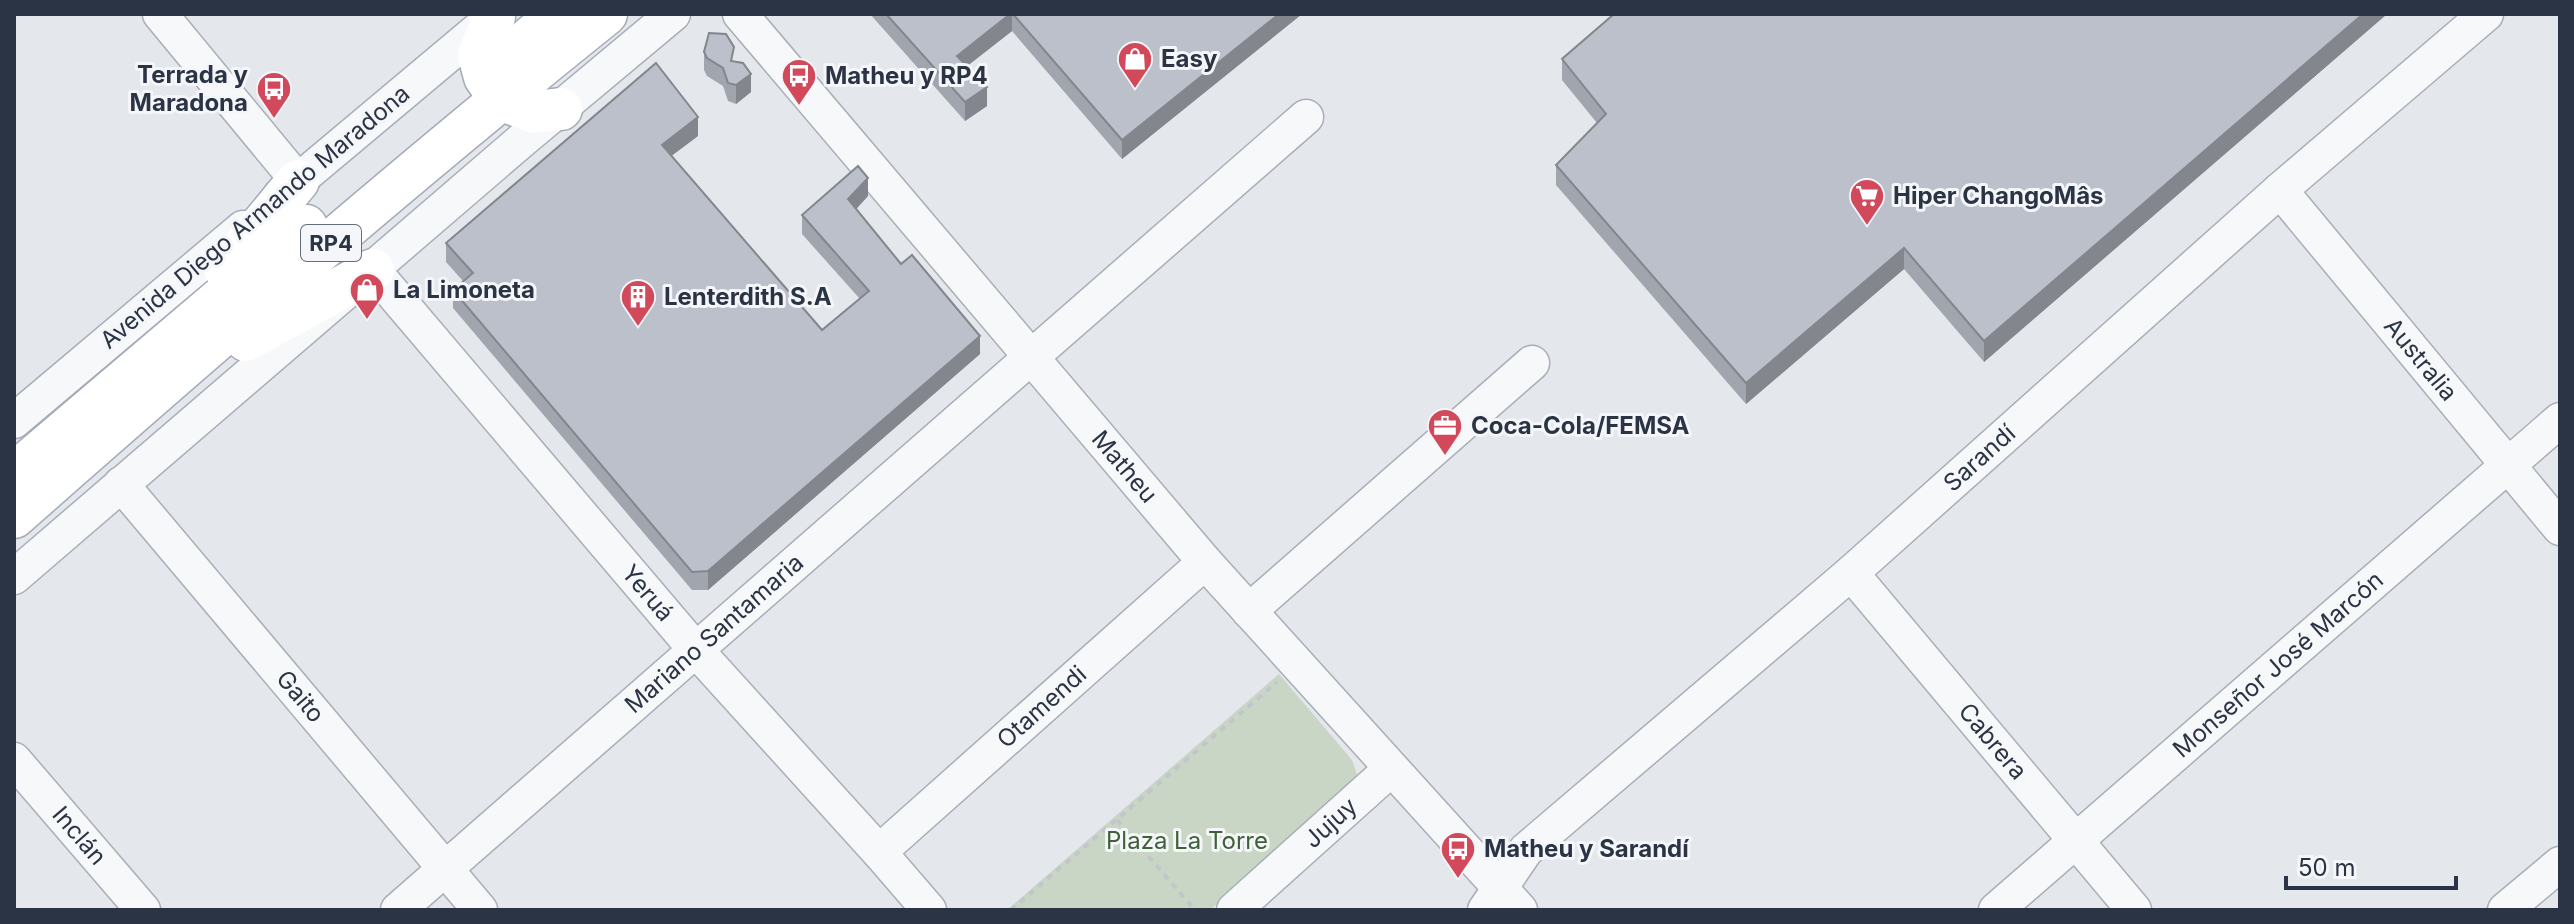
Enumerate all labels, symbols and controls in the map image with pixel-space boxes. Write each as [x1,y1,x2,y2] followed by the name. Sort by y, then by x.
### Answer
[1116,40,1154,90] shop icon: Easy
[1161,44,1218,73] place label: Easy
[780,57,818,107] bus stop icon: Matheu y RP4
[130,60,249,117] place label: Terrada y Maradona
[825,61,988,90] place label: Matheu y RP4
[255,70,293,120] bus stop icon: Terrada y Maradona
[94,79,415,355] street label: Avenida Diego Armando Maradona
[1848,177,1886,227] supermarket icon: Hiper ChangoMâs
[1893,181,2104,210] place label: Hiper ChangoMâs
[301,225,361,261] road number: RP4
[348,271,386,321] shop icon: La Limoneta
[393,275,535,304] place label: La Limoneta
[619,278,657,328] building icon: Lenterdith S.A
[664,282,832,311] place label: Lenterdith S.A
[2378,312,2463,406] street label: Australia
[1426,407,1464,457] office icon: Coca-Cola/FEMSA
[1471,411,1690,440] place label: Coca-Cola/FEMSA
[1937,418,2021,497] street label: Sarandí
[1086,425,1163,509] street label: Matheu
[619,548,809,719] street label: Mariano Santamaria
[616,559,680,627] street label: Yeruá
[2167,565,2389,763] street label: Monseñor José Marcón
[991,659,1092,754] street label: Otamendi
[270,664,331,728] street label: Gaito
[1953,697,2033,785] street label: Cabrera
[1298,791,1363,854] street label: Jujuy
[46,800,113,871] street label: Inclán
[1106,826,1268,855] park label: Plaza La Torre
[1439,830,1477,880] bus stop icon: Matheu y Sarandí
[1484,834,1689,863] place label: Matheu y Sarandí
[2286,840,2456,890] scale bar
[2298,853,2356,882] text: 50 m

